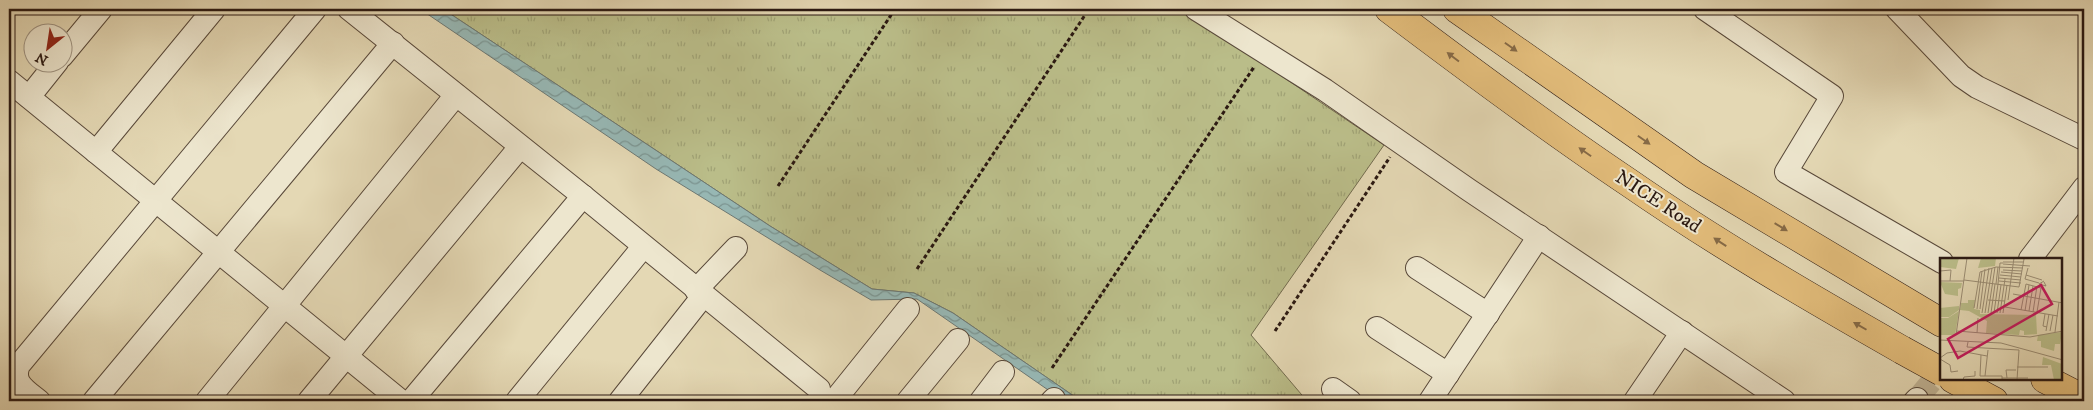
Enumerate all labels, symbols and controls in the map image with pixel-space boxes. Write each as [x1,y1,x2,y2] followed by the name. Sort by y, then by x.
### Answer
[22,22,72,72] north arrow
[1504,42,1518,52] one-way arrow
[32,47,51,69] text: N
[1446,52,1460,62] one-way arrow
[1637,135,1651,145] one-way arrow
[1578,147,1592,157] one-way arrow
[1610,165,1706,239] street label: NICE Road
[1775,223,1788,232] one-way arrow
[1713,238,1727,247] one-way arrow
[1940,258,2063,380] inset map
[1853,321,1866,330] one-way arrow

